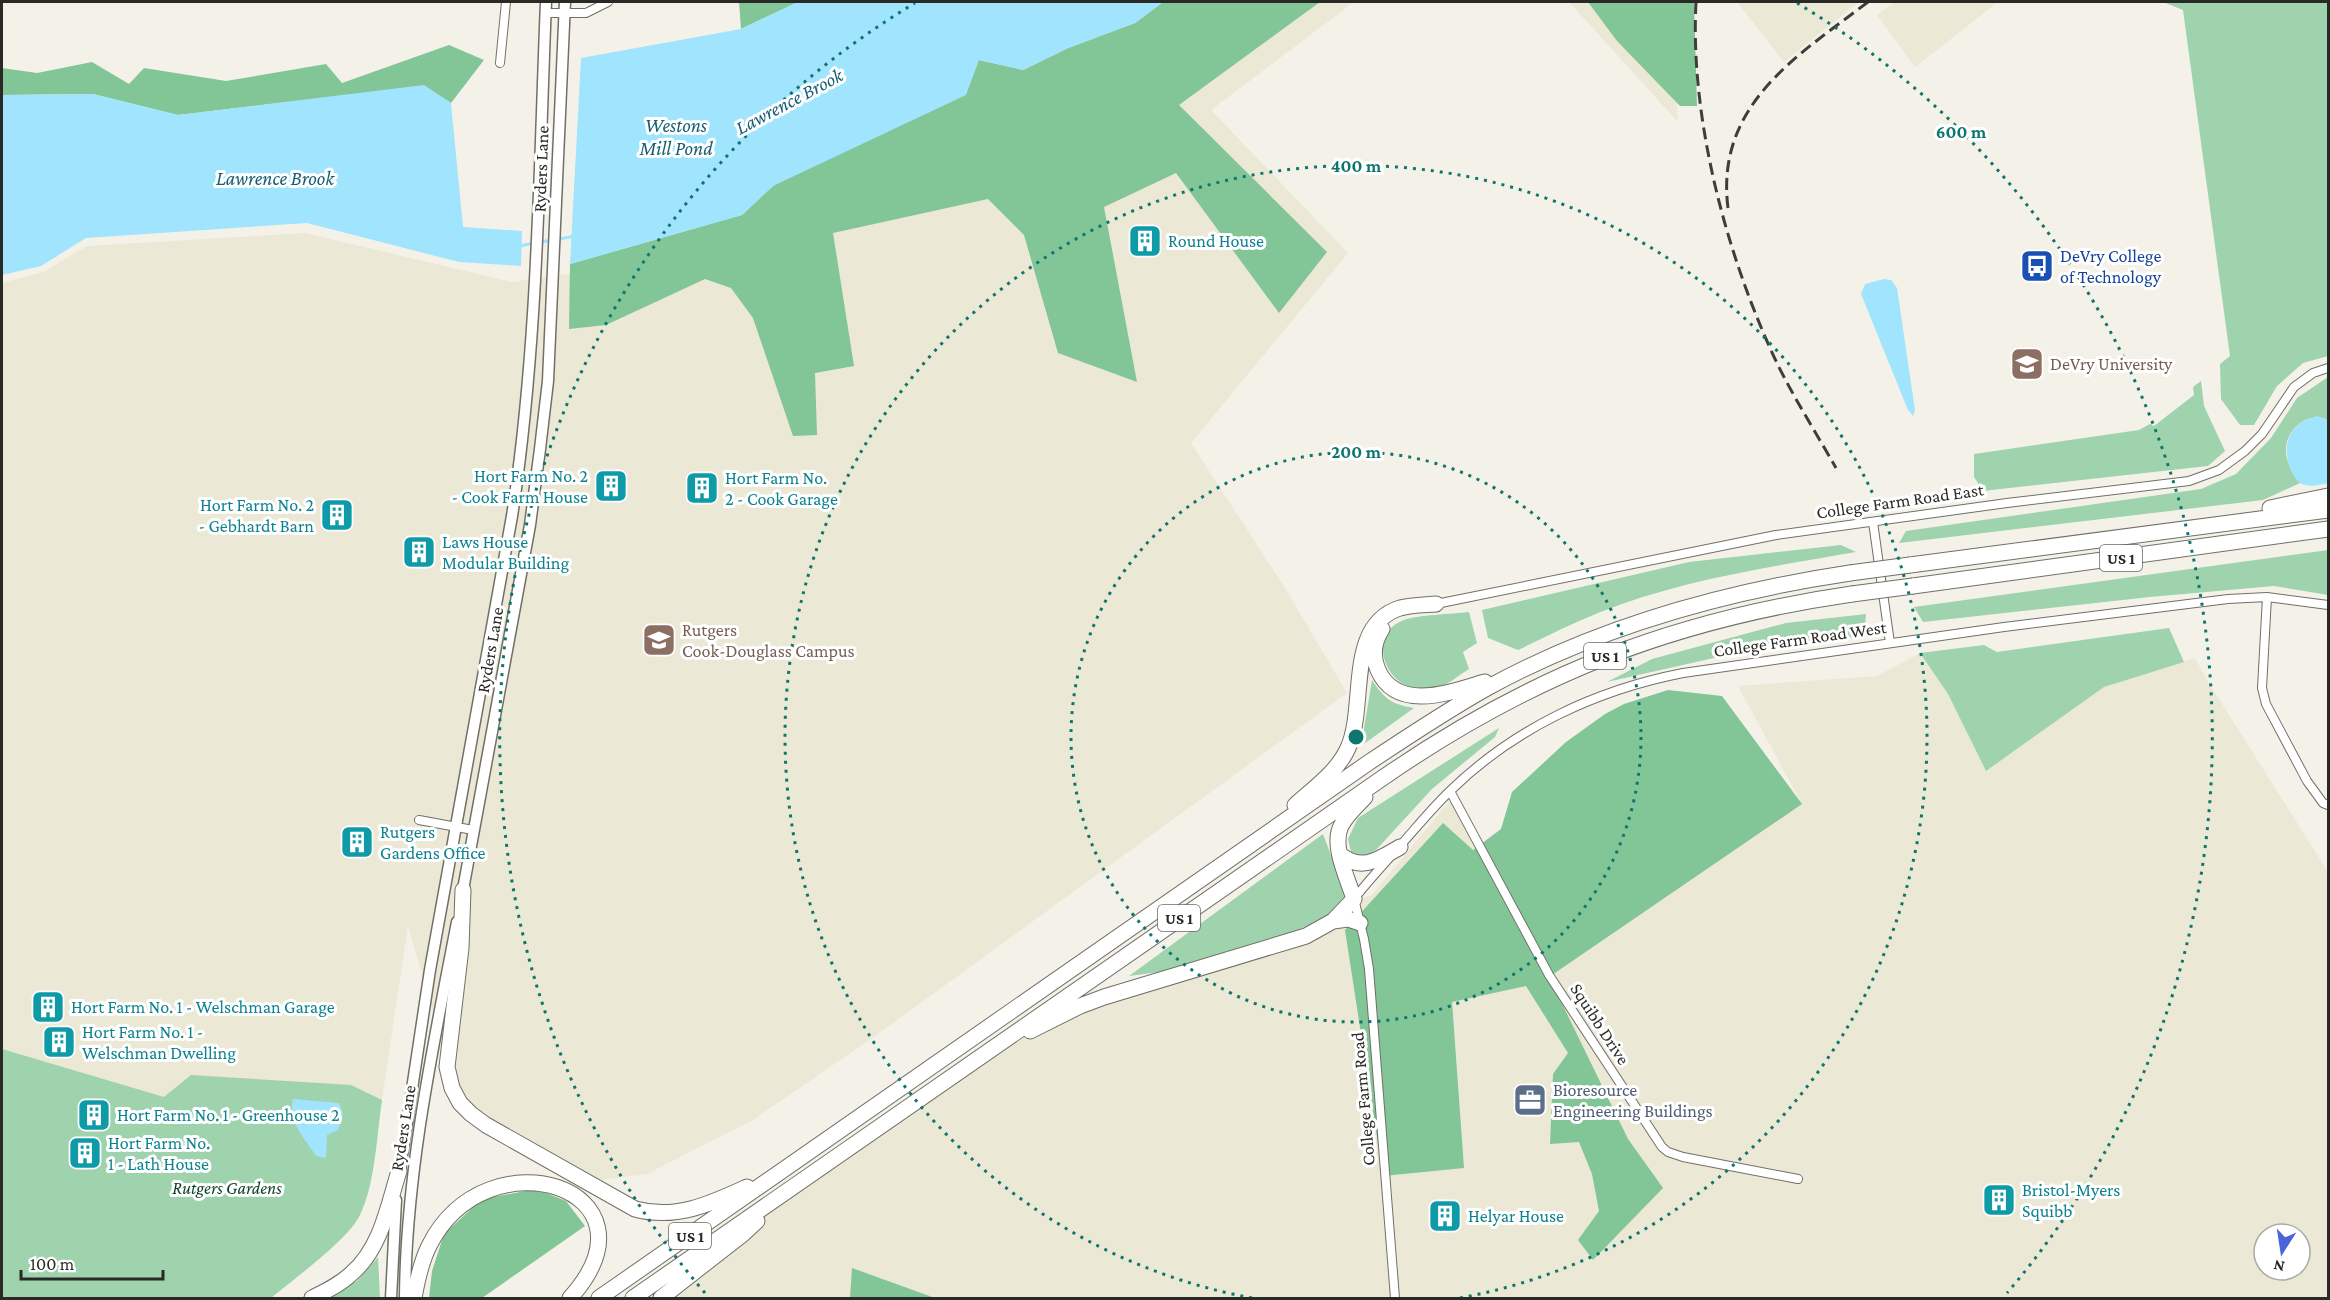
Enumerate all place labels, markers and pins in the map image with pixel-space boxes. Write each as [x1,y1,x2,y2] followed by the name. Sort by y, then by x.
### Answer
[1127,223,1163,259] building icon: Round House
[1168,231,1264,251] place label: Round House
[2060,246,2162,287] place label: DeVry College of Technology
[2019,248,2055,284] bus stop icon: DeVry College of Technology
[2009,346,2045,382] school or university icon: DeVry University
[2050,354,2173,374] place label: DeVry University
[451,466,588,507] place label: Hort Farm No. 2 - Cook Farm House
[593,468,629,504] building icon: Hort Farm No. 2 - Cook Farm House
[725,468,838,509] place label: Hort Farm No. 2 - Cook Garage
[684,470,720,506] building icon: Hort Farm No. 2 - Cook Garage
[199,495,314,536] place label: Hort Farm No. 2 - Gebhardt Barn
[319,497,355,533] building icon: Hort Farm No. 2 - Gebhardt Barn
[442,532,569,573] place label: Laws House Modular Building
[401,534,437,570] building icon: Laws House Modular Building
[682,620,855,661] place label: Rutgers Cook-Douglass Campus
[641,622,677,658] school or university icon: Rutgers Cook-Douglass Campus
[1346,727,1366,747] centre of rings
[380,822,486,863] place label: Rutgers Gardens Office
[339,824,375,860] building icon: Rutgers Gardens Office
[30,989,66,1025] building icon: Hort Farm No. 1 - Welschman Garage
[71,997,335,1017] place label: Hort Farm No. 1 - Welschman Garage
[82,1022,236,1063] place label: Hort Farm No. 1 - Welschman Dwelling
[41,1024,77,1060] building icon: Hort Farm No. 1 - Welschman Dwelling
[1553,1080,1713,1121] place label: Bioresource Engineering Buildings
[1512,1082,1548,1118] office icon: Bioresource Engineering Buildings
[76,1097,112,1133] building icon: Hort Farm No. 1 - Greenhouse 2
[117,1105,340,1125] place label: Hort Farm No. 1 - Greenhouse 2
[108,1133,210,1174] place label: Hort Farm No. 1 - Lath House
[67,1135,103,1171] building icon: Hort Farm No. 1 - Lath House
[2022,1180,2120,1221] place label: Bristol-Myers Squibb
[1981,1182,2017,1218] building icon: Bristol-Myers Squibb
[1427,1198,1463,1234] building icon: Helyar House
[1468,1206,1564,1226] place label: Helyar House

